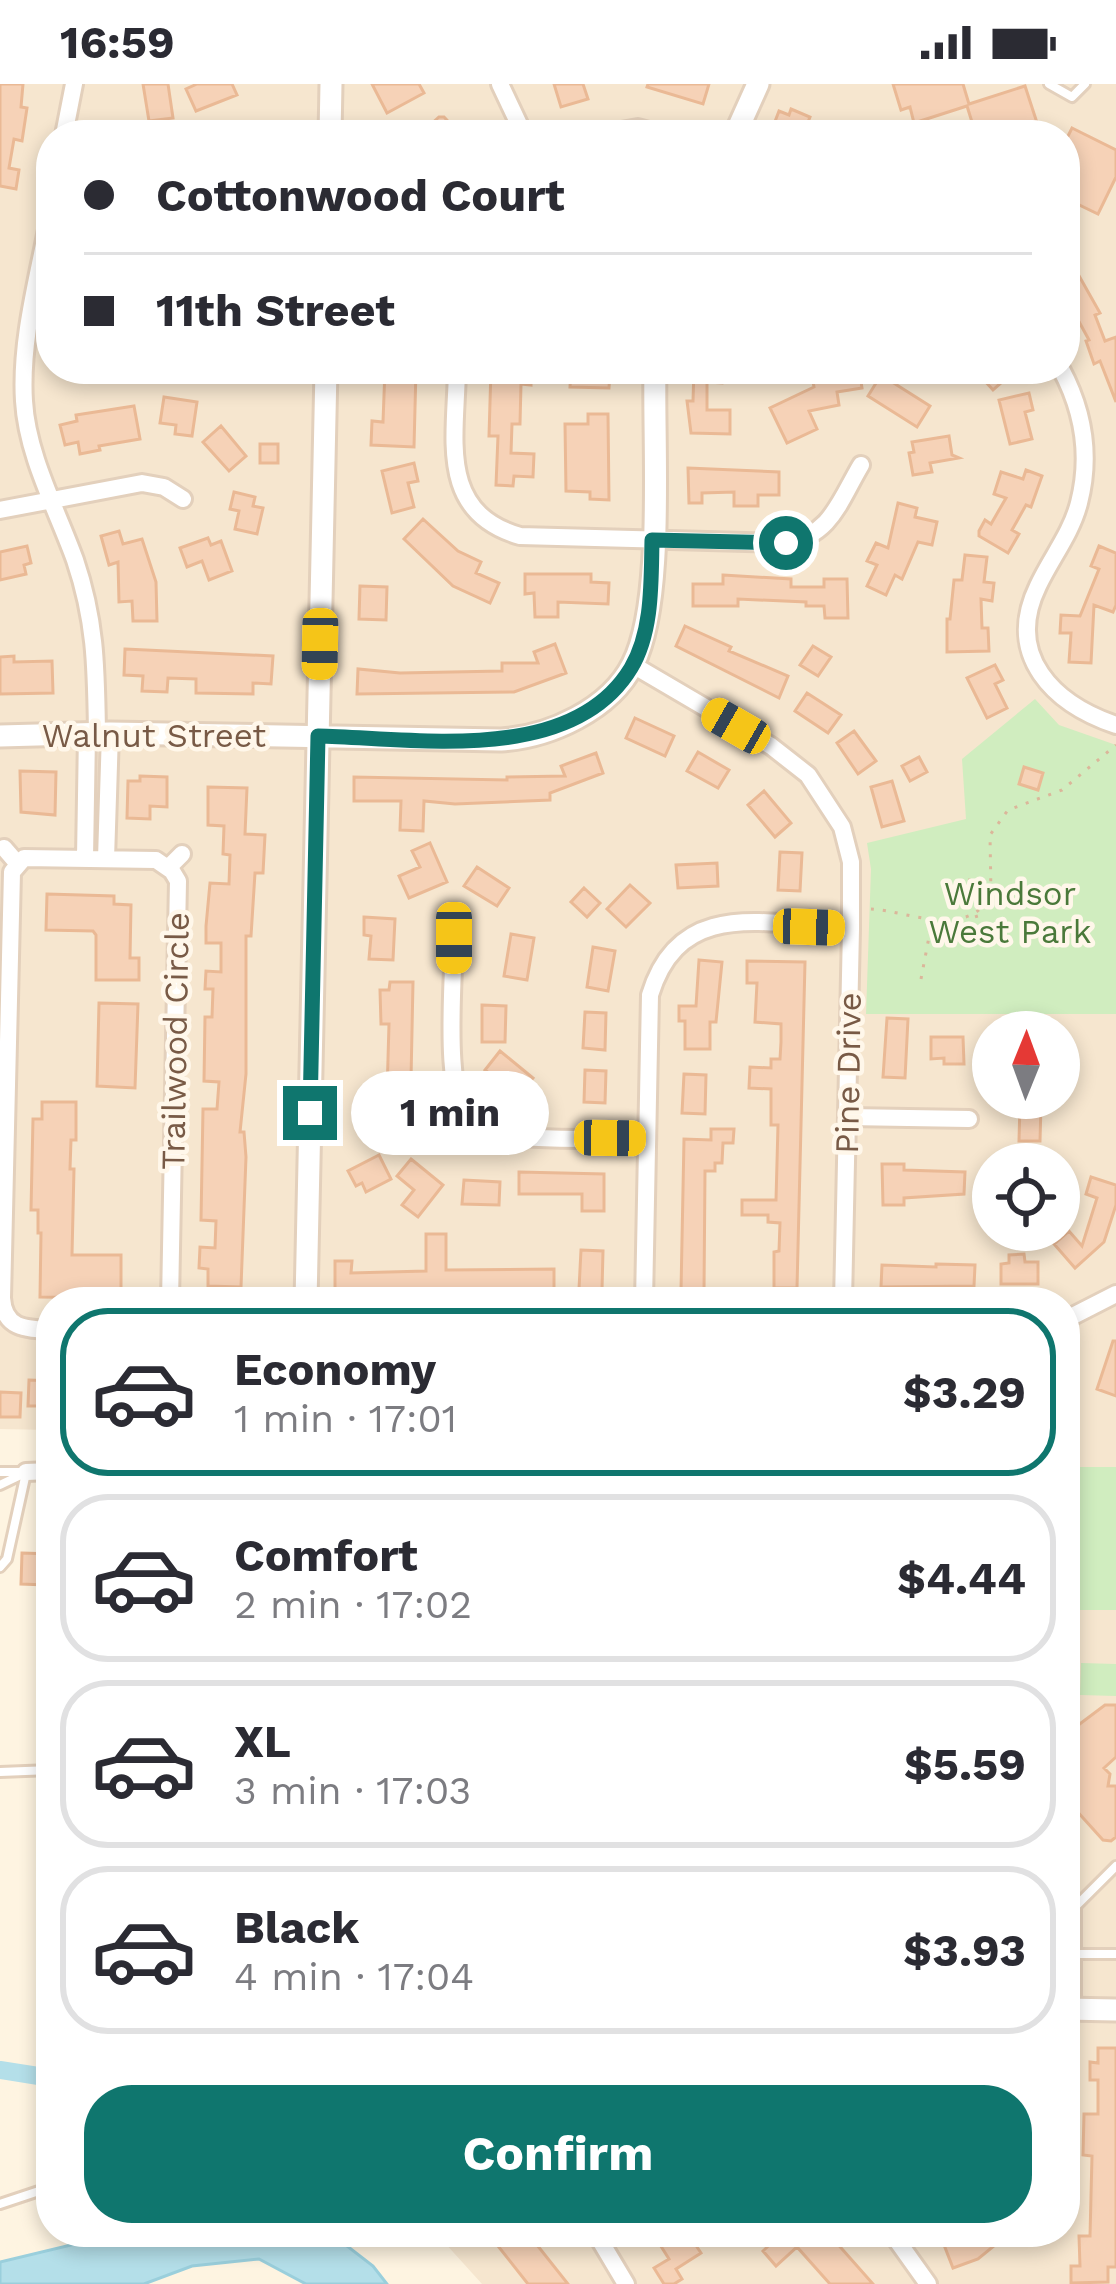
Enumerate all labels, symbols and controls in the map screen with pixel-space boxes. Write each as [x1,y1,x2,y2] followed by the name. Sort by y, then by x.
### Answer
[60,16,175,69] text: 16:59
[156,169,565,222] text: Cottonwood Court
[156,284,395,337] text: 11th Street
[759,516,813,570] route start
[301,608,339,680] car
[696,692,776,760] car
[42,716,266,755] street label: Walnut Street
[928,874,1092,951] park label: Windsor West Park
[436,902,472,974] car
[772,908,846,946] car
[153,912,197,1170] street label: Trailwood Circle
[827,992,869,1154] street label: Pine Drive
[972,1011,1080,1119] north arrow
[972,1011,1080,1251] map controls
[352,1071,550,1155] callout: 1 min
[283,1086,337,1140] route end
[400,1090,500,1135] text: 1 min
[574,1119,646,1157] car
[972,1143,1080,1251] button: locate
[90,1338,198,1446] icon: car
[234,1343,436,1396] text: Economy
[903,1366,1026,1419] text: $3.29
[234,1396,457,1441] text: 1 min · 17:01
[90,1524,198,1632] icon: car
[234,1529,418,1582] text: Comfort
[897,1552,1026,1605] text: $4.44
[234,1582,472,1627] text: 2 min · 17:02
[90,1710,198,1818] icon: car
[234,1715,291,1768] text: XL
[904,1738,1026,1791] text: $5.59
[234,1768,471,1813] text: 3 min · 17:03
[90,1896,198,2004] icon: car
[234,1901,359,1954] text: Black
[903,1924,1026,1977] text: $3.93
[234,1954,474,1999] text: 4 min · 17:04
[84,2085,1032,2223] button: Confirm

